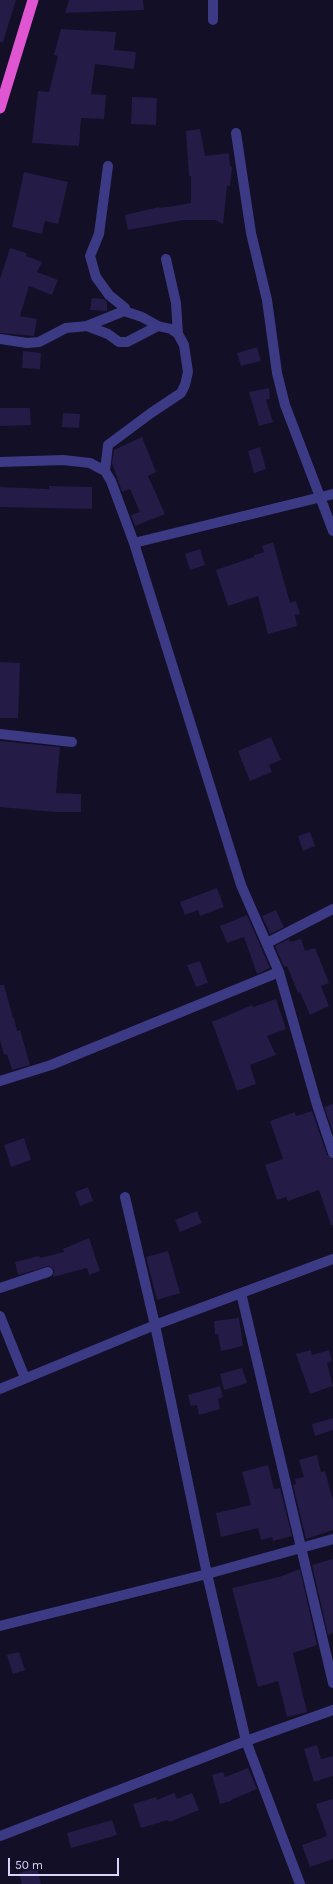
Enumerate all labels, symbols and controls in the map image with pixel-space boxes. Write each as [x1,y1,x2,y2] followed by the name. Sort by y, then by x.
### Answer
[10,1850,121,1876] scale bar
[15,1858,43,1872] text: 50 m

